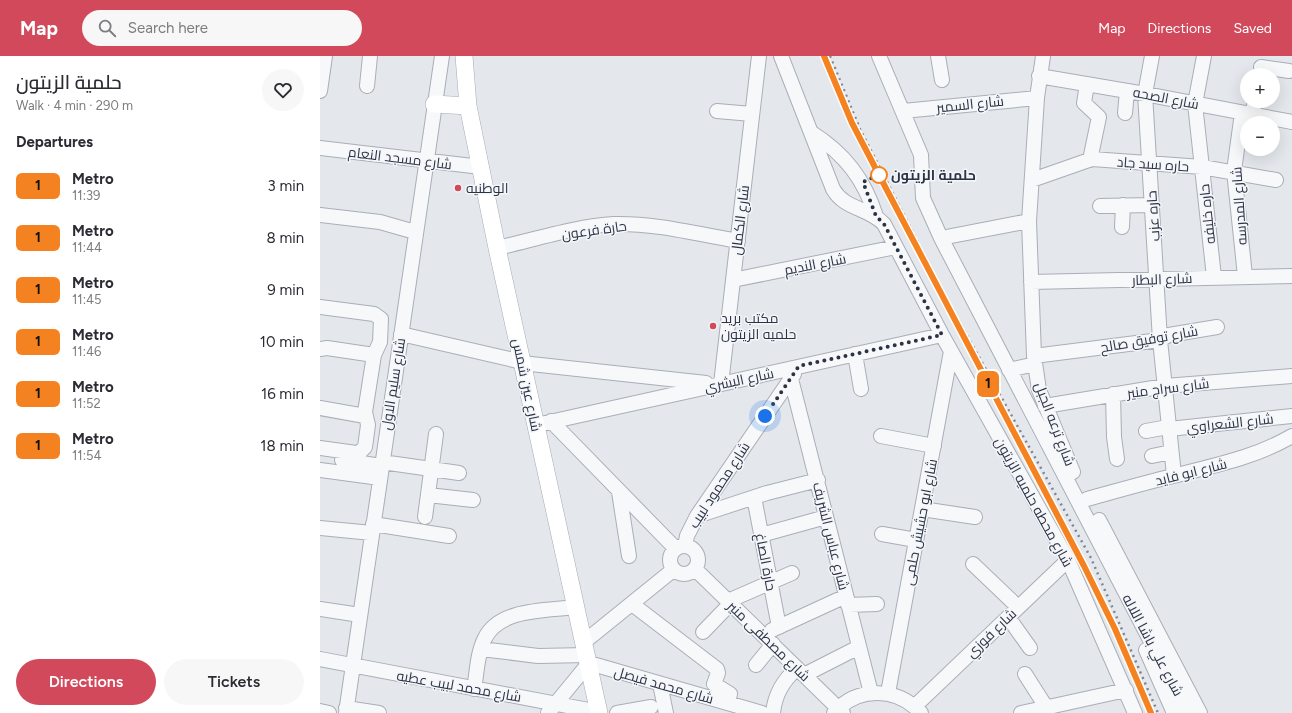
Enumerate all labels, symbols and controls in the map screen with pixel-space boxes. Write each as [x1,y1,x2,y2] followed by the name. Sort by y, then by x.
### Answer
[82,10,362,46] search box
[20,17,58,40] text: Map
[96,17,118,39] icon: search
[128,19,208,37] text: Search here
[1098,20,1126,37] text: Map
[1148,20,1211,37] text: Directions
[1233,20,1272,37] text: Saved
[1240,68,1280,156] map controls
[1240,68,1280,108] button: +
[262,69,304,111] button: heart
[16,71,122,94] text: حلمية الزيتون
[1132,84,1200,113] street label: شارع الصحه
[934,92,1005,117] street label: شارع السمير
[16,98,133,113] text: Walk · 4 min · 290 m
[1240,116,1280,156] button: −
[16,133,93,151] text: Departures
[347,144,453,174] street label: شارع مسجد النعام
[1116,153,1190,176] street label: حاره سيد جاد
[870,166,888,184] marker: حلمية الزيتون
[1228,166,1251,246] street label: شارع المدرسه
[891,167,976,184] place label: حلمية الزيتون
[72,170,114,188] text: Metro
[35,177,41,194] text: 1
[268,177,304,195] text: 3 min
[466,180,508,197] place label: الوطنيه
[453,183,463,193] marker: الوطنيه
[1196,183,1219,245] street label: حاره خليفه
[728,184,753,256] street label: شارع الكمال
[72,188,100,203] text: 11:39
[1143,190,1164,242] street label: حاره عزب
[560,218,628,243] street label: حارة فرعون
[72,222,114,240] text: Metro
[35,229,41,246] text: 1
[266,229,304,247] text: 8 min
[72,240,102,255] text: 11:44
[783,250,848,280] street label: شارع النديم
[1130,270,1193,289] street label: شارع البطار
[72,274,114,292] text: Metro
[35,281,41,298] text: 1
[267,281,304,299] text: 9 min
[72,292,102,307] text: 11:45
[721,310,796,343] place label: مكتب بريد حلميه الزيتون
[708,321,718,331] marker: مكتب بريد حلميه الزيتون
[1099,323,1199,356] street label: شارع توفيق صالح
[72,326,114,344] text: Metro
[35,333,41,350] text: 1
[260,333,304,351] text: 10 min
[378,337,410,431] street label: شارع سليم الاول
[508,337,545,433] street label: شارع عين شمس
[72,344,101,359] text: 11:46
[703,365,776,399] street label: شارع البشري
[975,371,1001,397] line badge: 1
[985,375,991,392] text: 1
[1125,375,1210,402] street label: شارع سراج منير
[72,378,114,396] text: Metro
[1031,380,1078,468] street label: شارع ترعه الجبل
[35,385,41,402] text: 1
[261,385,304,403] text: 16 min
[72,396,101,411] text: 11:52
[755,406,775,426] your location
[1186,410,1275,439] street label: شارع الشعراوي
[72,430,114,448] text: Metro
[991,435,1076,570] street label: شارع محطه حلميه الزيتون
[35,437,41,454] text: 1
[260,437,304,455] text: 18 min
[685,439,754,532] street label: شارع محمود لبيب
[72,448,102,463] text: 11:54
[1153,455,1229,490] street label: شارع ابو فايد
[900,457,941,587] street label: شارع ابو حشيش حلمى
[809,480,852,592] street label: شارع عباس الشريف
[752,532,779,592] street label: حارة الصاغ
[1116,591,1187,701] street label: شارع علي باشا اللاله
[723,597,813,685] street label: شارع مصطفى منير
[963,605,1022,664] street label: شارع فوزي
[16,659,156,705] button: Directions
[164,659,304,705] button: Tickets
[612,663,716,708] street label: شارع محمد فيصل
[395,667,523,706] street label: شارع محمد لبيب عطيه

